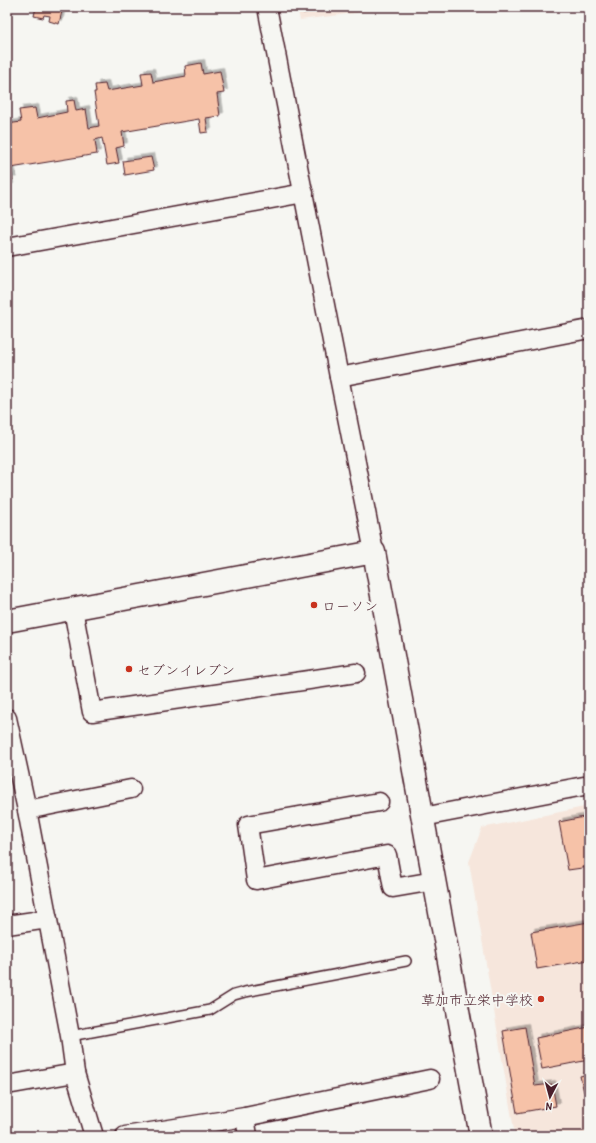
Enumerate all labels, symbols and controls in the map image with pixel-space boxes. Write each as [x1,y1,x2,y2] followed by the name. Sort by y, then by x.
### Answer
[322,596,378,615] place label: ローソン
[309,600,319,610] marker: ローソン
[137,660,235,679] place label: セブンイレブン
[124,664,134,674] marker: セブンイレブン
[421,990,533,1009] place label: 草加市立栄中学校
[536,994,546,1004] marker: 草加市立栄中学校
[530,1077,570,1117] north arrow
[545,1100,553,1114] text: N

